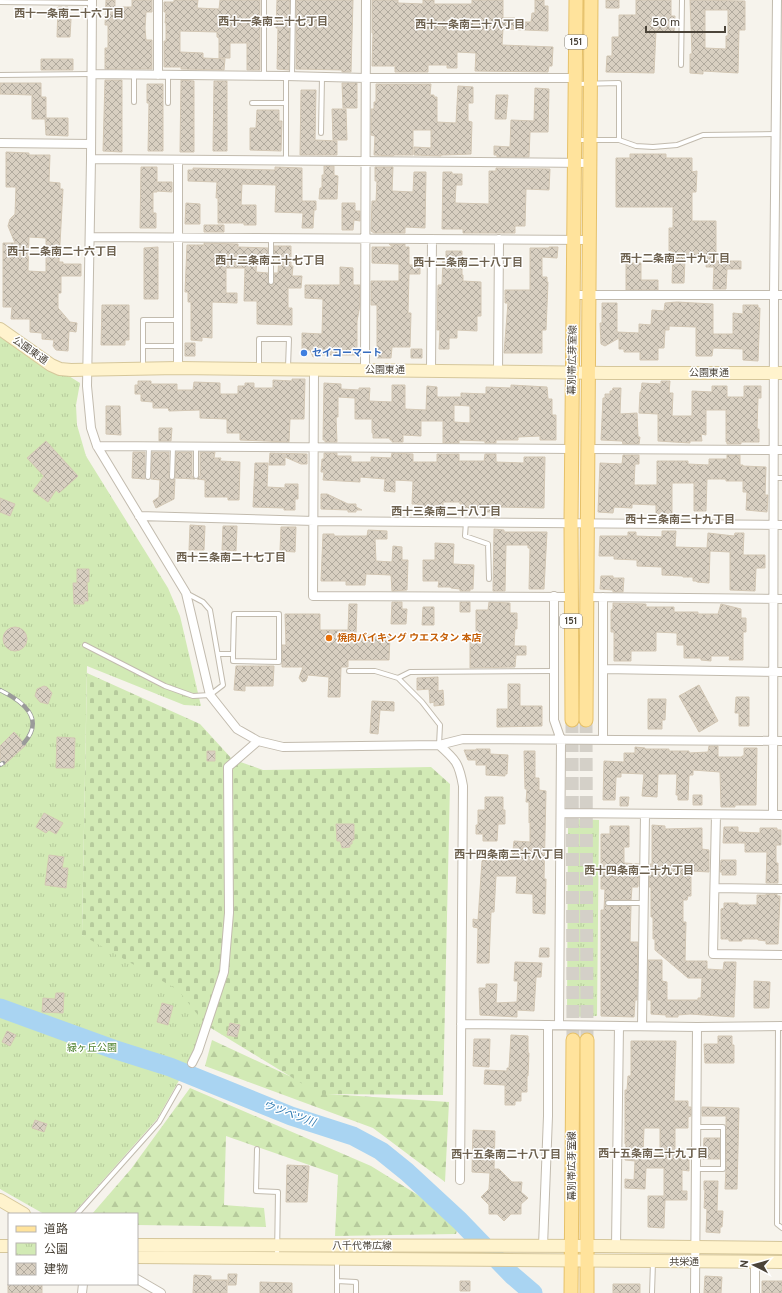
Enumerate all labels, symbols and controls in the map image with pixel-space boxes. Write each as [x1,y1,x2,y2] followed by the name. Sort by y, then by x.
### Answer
[14,7,124,21] district label: 西十一条南二十六丁目
[646,8,725,34] scale bar
[218,15,328,29] district label: 西十一条南二十七丁目
[652,15,680,31] text: 50 m
[415,18,525,32] district label: 西十一条南二十八丁目
[565,35,587,49] road number: 151
[7,245,117,259] district label: 西十二条南二十六丁目
[620,252,730,266] district label: 西十二条南二十九丁目
[215,254,325,268] district label: 西十二条南二十七丁目
[413,256,523,270] district label: 西十二条南二十八丁目
[566,325,580,395] street label: 幕別帯広芽室線
[10,334,50,368] street label: 公園東通
[312,347,382,360] place label: セイコーマート
[299,348,309,358] marker: セイコーマート
[365,364,405,377] street label: 公園東通
[689,367,729,380] street label: 公園東通
[391,505,501,519] district label: 西十三条南二十八丁目
[625,513,735,527] district label: 西十三条南二十九丁目
[176,551,286,565] district label: 西十三条南二十七丁目
[560,614,582,628] road number: 151
[337,632,482,645] place label: 焼肉バイキング ウエスタン 本店
[324,633,334,643] marker: 焼肉バイキング ウエスタン 本店
[454,848,564,862] district label: 西十四条南二十八丁目
[584,864,694,878] district label: 西十四条南二十九丁目
[67,1042,117,1055] park label: 緑ヶ丘公園
[261,1098,318,1130] water label: ウツベツ川
[566,1131,579,1201] street label: 幕別帯広芽室線
[598,1147,708,1161] district label: 西十五条南二十九丁目
[451,1148,561,1162] district label: 西十五条南二十八丁目
[8,1213,138,1285] legend
[44,1222,68,1238] text: 道路
[332,1240,392,1253] street label: 八千代帯広線
[44,1242,68,1258] text: 公園
[734,1245,774,1285] north arrow
[669,1256,699,1269] street label: 共栄通
[738,1259,752,1269] text: N
[44,1262,68,1278] text: 建物

